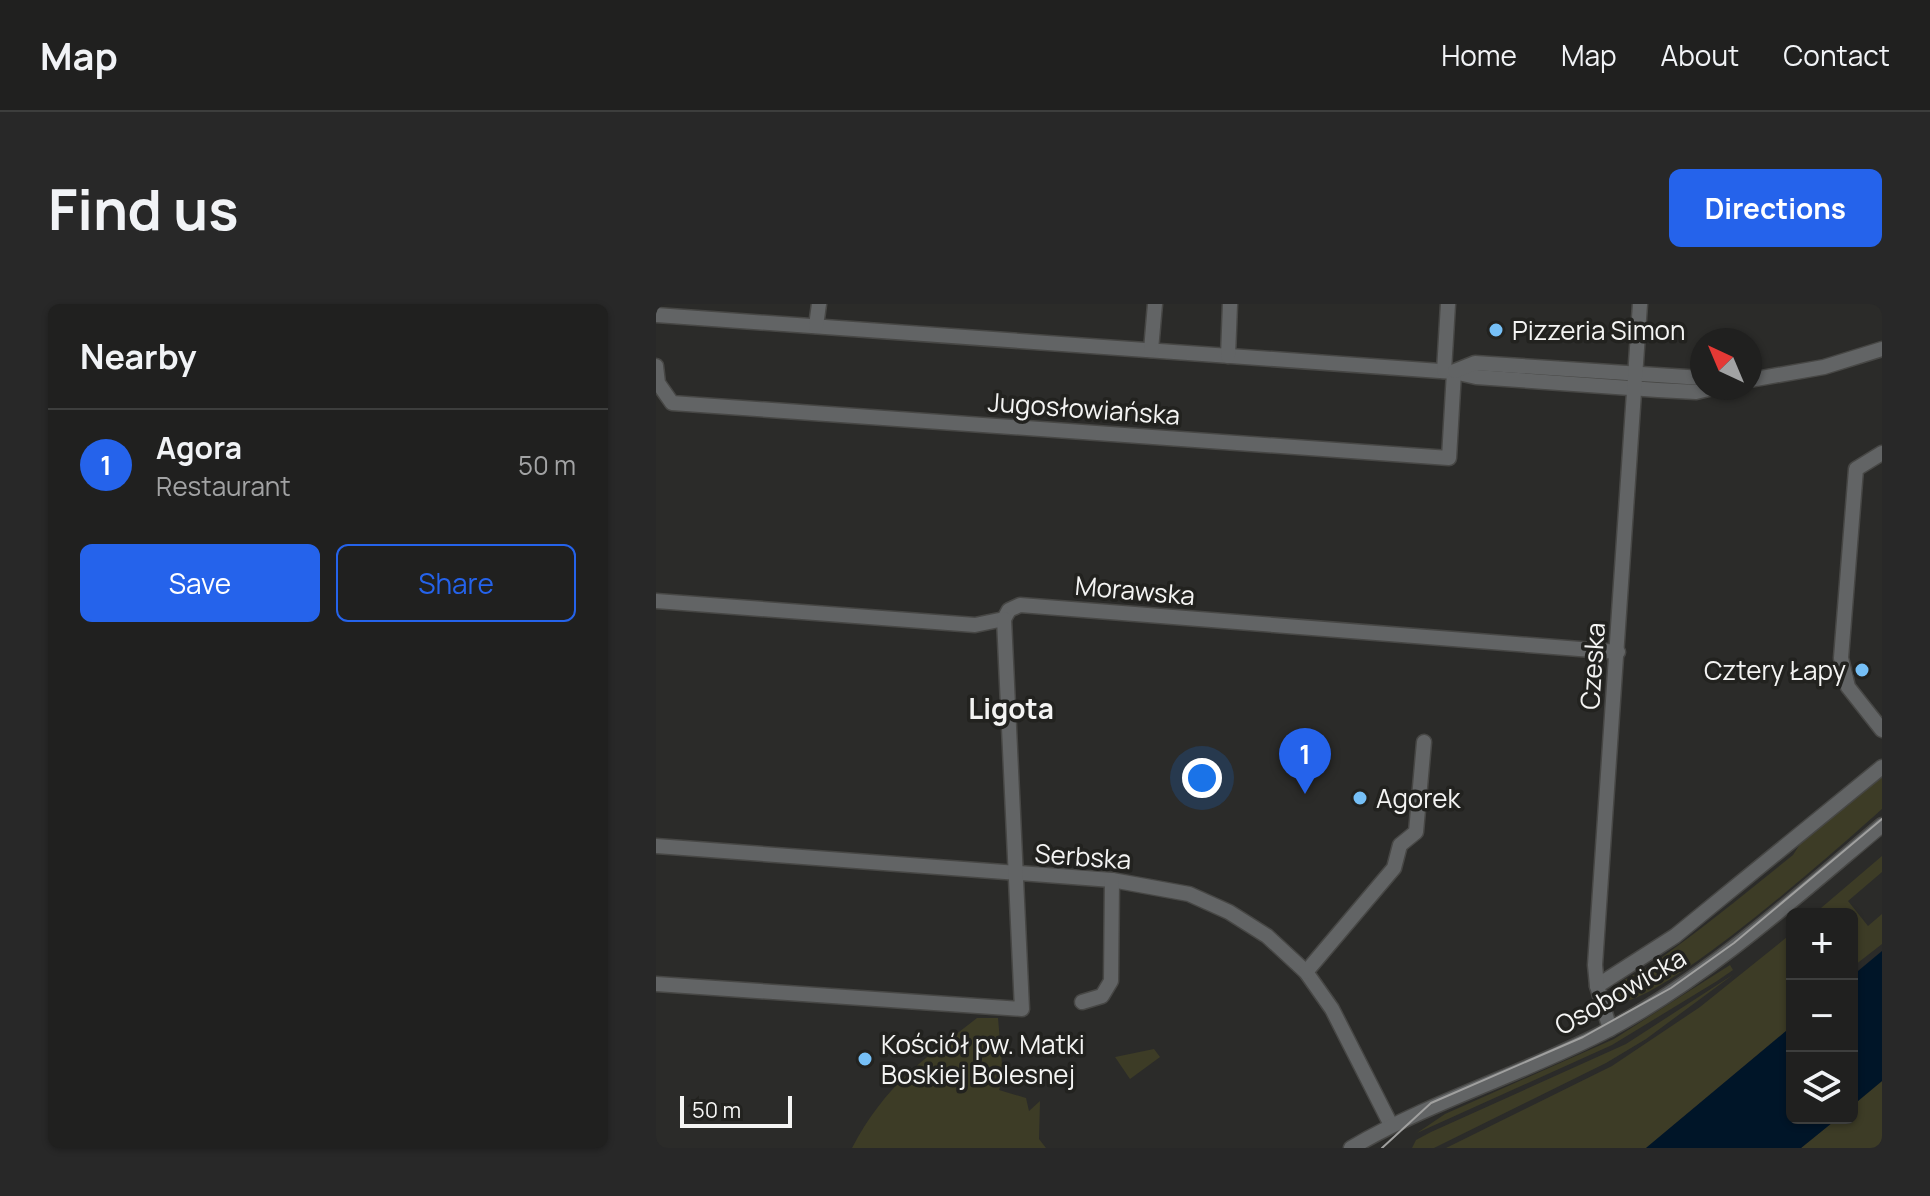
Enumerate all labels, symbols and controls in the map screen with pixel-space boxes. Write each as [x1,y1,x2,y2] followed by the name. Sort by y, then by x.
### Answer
[40,29,118,81] text: Map
[1441,36,1517,74] text: Home
[1561,36,1617,74] text: Map
[1661,36,1739,74] text: About
[1783,36,1890,74] text: Contact
[1669,169,1882,247] button: Directions
[48,170,239,247] text: Find us
[1512,312,1685,348] place label: Pizzeria Simon
[1487,321,1505,339] marker: Pizzeria Simon
[1690,328,1762,400] north arrow
[80,333,196,379] text: Nearby
[987,383,1181,433] street label: Jugosłowiańska
[156,427,242,468] text: Agora
[100,447,112,483] text: 1
[518,447,576,483] text: 50 m
[156,468,291,504] text: Restaurant
[80,544,320,622] button: Save
[336,544,576,622] button: Share
[1073,567,1197,613] street label: Morawska
[1571,621,1613,711] street label: Czeska
[1704,652,1846,688] place label: Cztery Łapy
[1853,661,1871,679] marker: Cztery Łapy
[968,689,1054,727] district label: Ligota
[1279,728,1331,794] pin: 1
[1182,758,1222,798] your location
[1376,780,1462,816] place label: Agorek
[1351,789,1369,807] marker: Agorek
[1033,835,1133,877] street label: Serbska
[1786,908,1858,1124] map controls
[1786,908,1858,980] button: +
[1548,939,1692,1043] street label: Osobowicka
[1786,980,1858,1052] button: −
[881,1026,1085,1092] place label: Kościół pw. Matki Boskiej Bolesnej
[856,1050,874,1068] marker: Kościół pw. Matki Boskiej Bolesnej
[1786,1052,1858,1124] button: layers
[680,1092,792,1128] scale bar
[692,1095,741,1125] text: 50 m

